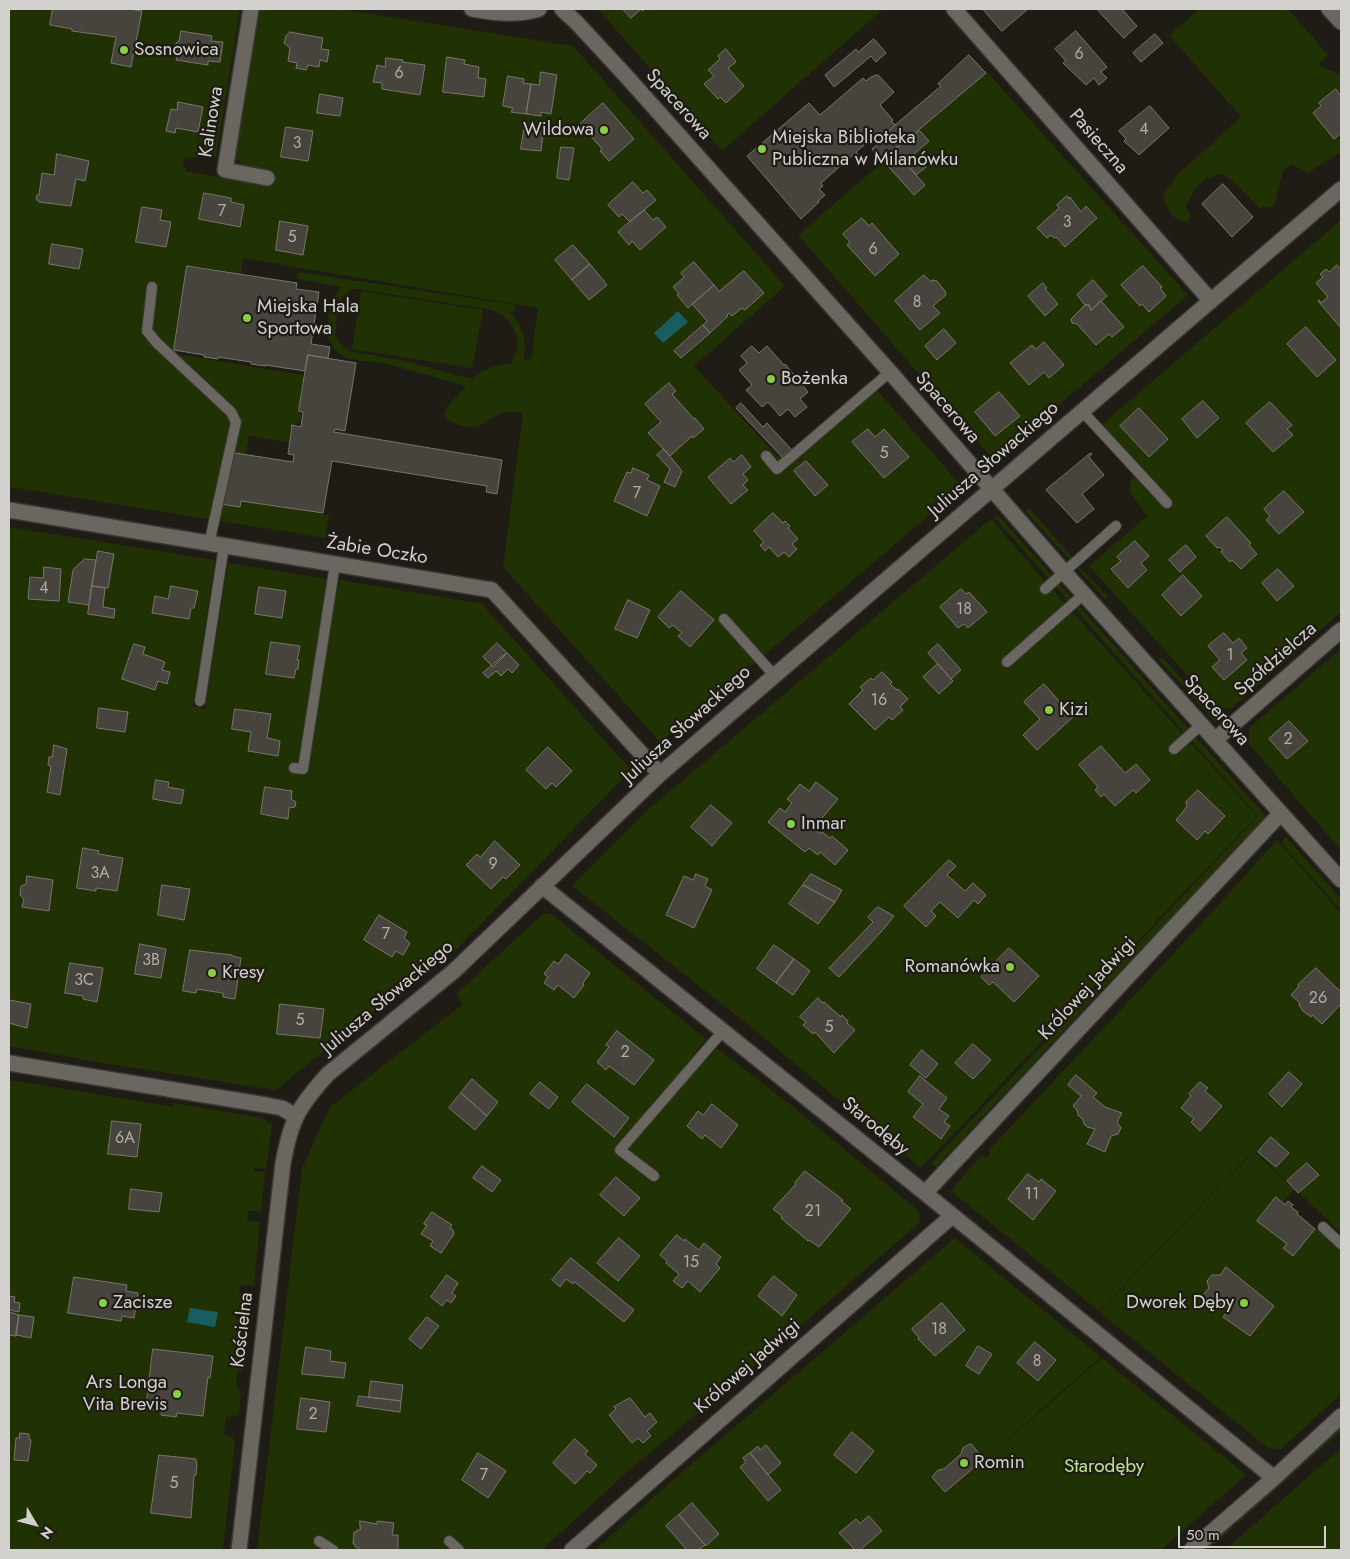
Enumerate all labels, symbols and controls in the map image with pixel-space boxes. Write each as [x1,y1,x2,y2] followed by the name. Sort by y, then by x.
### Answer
[134,39,219,61] place label: Sosnowica
[118,44,130,56] marker: Sosnowica
[1074,45,1084,65] house number: 6
[394,64,404,84] house number: 6
[640,65,716,145] street label: Spacerowa
[195,85,229,159] street label: Kalinowa
[1064,105,1132,179] street label: Pasieczna
[523,119,594,141] place label: Wildowa
[1139,120,1149,140] house number: 4
[598,124,610,136] marker: Wildowa
[772,127,958,171] place label: Miejska Biblioteka Publiczna w Milanówku
[293,134,301,154] house number: 3
[756,143,768,155] marker: Miejska Biblioteka Publiczna w Milanówku
[218,202,226,222] house number: 7
[1063,213,1071,233] house number: 3
[287,228,297,248] house number: 5
[868,240,878,260] house number: 6
[913,293,921,313] house number: 8
[257,296,359,340] place label: Miejska Hala Sportowa
[241,312,253,324] marker: Miejska Hala Sportowa
[910,367,984,449] street label: Spacerowa
[781,368,848,390] place label: Bożenka
[765,373,777,385] marker: Bożenka
[924,397,1064,523] street label: Juliusza Słowackiego
[879,444,889,464] house number: 5
[633,484,641,504] house number: 7
[325,532,429,570] street label: Żabie Oczko
[39,579,49,599] house number: 4
[956,600,972,620] house number: 18
[1230,618,1322,702] street label: Spółdzielcza
[1226,646,1234,666] house number: 1
[618,661,756,789] street label: Juliusza Słowackiego
[1178,671,1254,751] street label: Spacerowa
[871,691,887,711] house number: 16
[1059,699,1088,721] place label: Kizi
[1043,704,1055,716] marker: Kizi
[1283,730,1293,750] house number: 2
[801,813,846,835] place label: Inmar
[785,818,797,830] marker: Inmar
[488,855,498,875] house number: 9
[90,864,110,884] house number: 3A
[382,925,390,945] house number: 7
[1034,933,1142,1045] street label: Królowej Jadwigi
[317,936,459,1060] street label: Juliusza Słowackiego
[142,951,160,971] house number: 3B
[905,956,1000,978] place label: Romanówka
[1004,961,1016,973] marker: Romanówka
[222,962,265,984] place label: Kresy
[206,967,218,979] marker: Kresy
[74,971,94,991] house number: 3C
[1309,989,1327,1009] house number: 26
[295,1011,305,1031] house number: 5
[824,1018,834,1038] house number: 5
[620,1043,630,1063] house number: 2
[837,1093,913,1161] street label: Starodęby
[115,1129,135,1149] house number: 6A
[1025,1185,1039,1205] house number: 11
[805,1202,821,1222] house number: 21
[683,1253,699,1273] house number: 15
[227,1291,259,1369] street label: Kościelna
[113,1292,172,1314] place label: Zacisze
[1126,1292,1234,1314] place label: Dworek Dęby
[97,1297,109,1309] marker: Zacisze
[1238,1297,1250,1309] marker: Dworek Dęby
[690,1315,806,1419] street label: Królowej Jadwigi
[931,1320,947,1340] house number: 18
[1033,1352,1041,1372] house number: 8
[83,1372,167,1416] place label: Ars Longa Vita Brevis
[171,1388,183,1400] marker: Ars Longa Vita Brevis
[308,1405,318,1425] house number: 2
[974,1452,1025,1474] place label: Romin
[1064,1456,1144,1478] park label: Starodęby
[958,1457,970,1469] marker: Romin
[480,1466,488,1486] house number: 7
[169,1474,179,1494] house number: 5
[10,1499,60,1549] north arrow
[1180,1516,1328,1548] scale bar
[36,1523,58,1543] text: N
[1186,1524,1220,1546] text: 50 m

